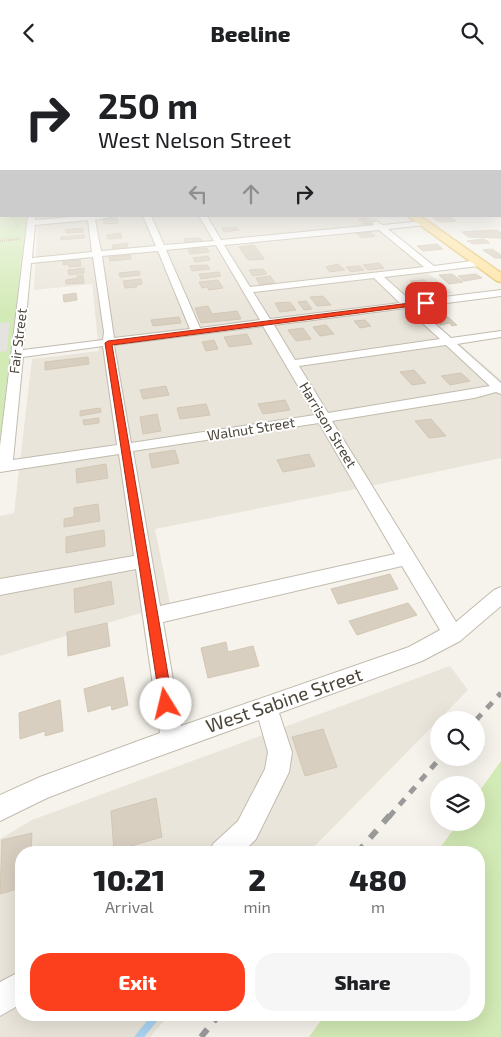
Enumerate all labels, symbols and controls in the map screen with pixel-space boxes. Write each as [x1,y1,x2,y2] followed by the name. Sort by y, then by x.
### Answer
[15,19,43,47] icon: back
[458,19,486,47] icon: search
[211,20,290,46] text: Beeline
[98,84,198,126] text: 250 m
[15,85,80,150] icon: right
[98,126,291,152] text: West Nelson Street
[184,180,212,208] icon: left
[237,180,265,208] icon: ahead
[290,180,318,208] icon: right
[405,282,447,324] pin
[412,289,440,317] icon: arrive
[5,307,30,375] street label: Fair Street
[296,379,361,471] street label: Harrison Street
[206,413,296,444] street label: Walnut Street
[203,662,365,737] street label: West Sabine Street
[139,677,191,729] position arrow
[430,711,485,831] map controls
[430,711,485,766] button: search
[430,776,485,831] button: layers
[93,861,165,897] text: 10:21
[248,861,266,897] text: 2
[349,861,407,897] text: 480
[105,897,154,916] text: Arrival
[244,897,271,916] text: min
[371,897,385,916] text: m
[30,953,245,1011] button: Exit
[255,953,470,1011] button: Share

